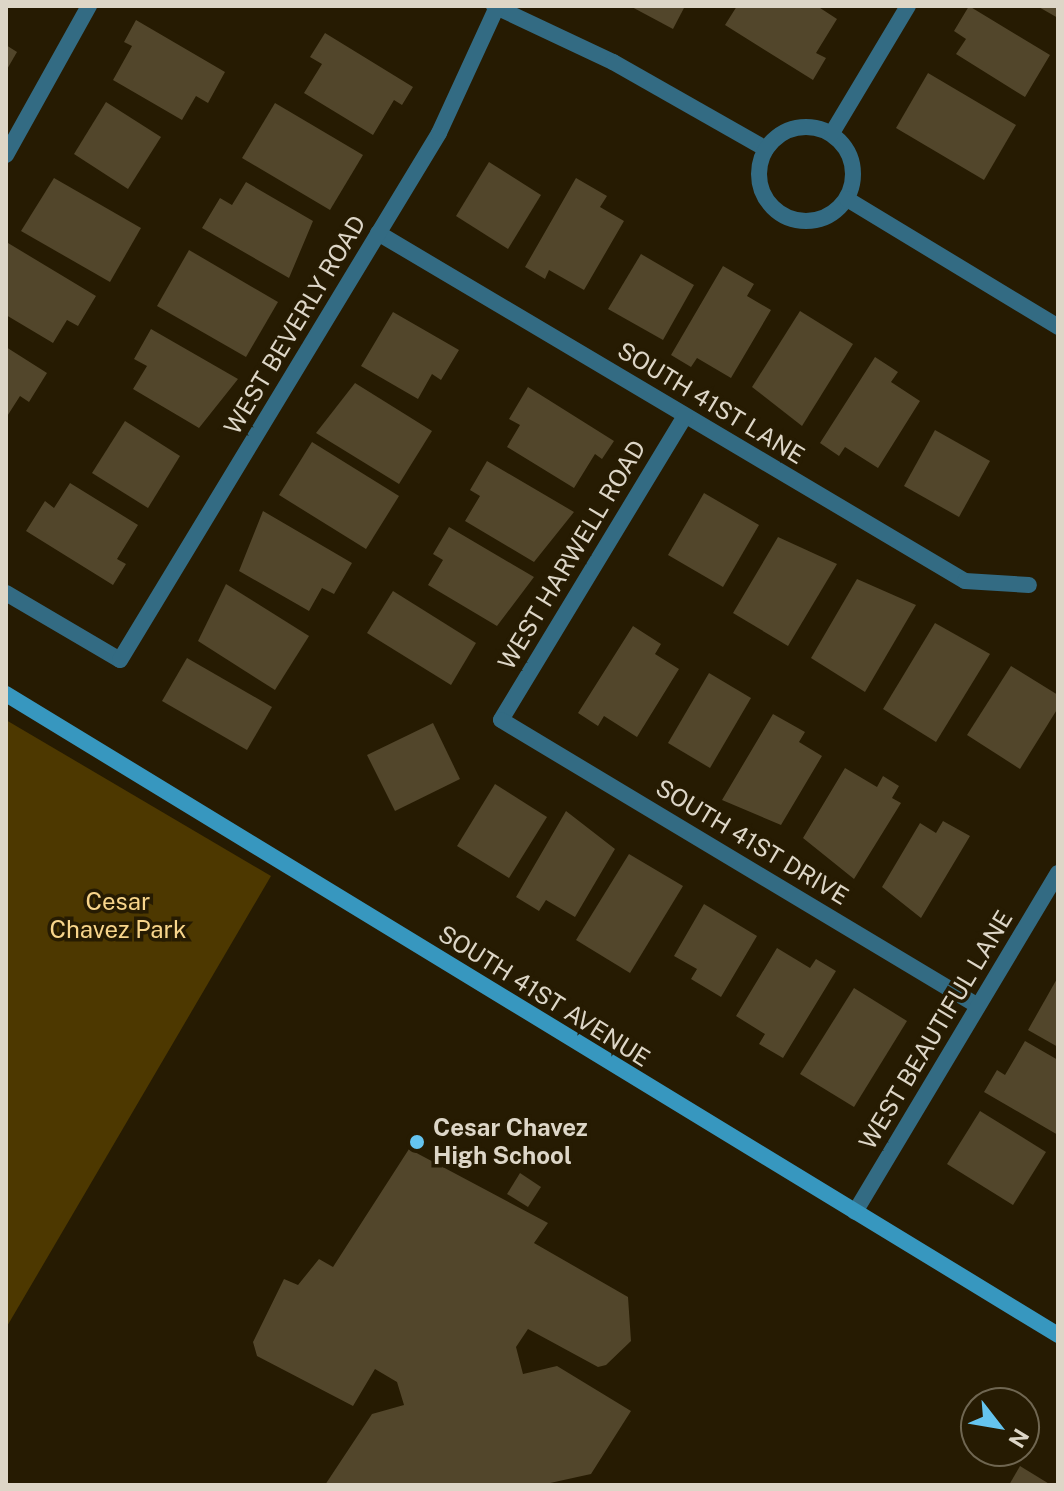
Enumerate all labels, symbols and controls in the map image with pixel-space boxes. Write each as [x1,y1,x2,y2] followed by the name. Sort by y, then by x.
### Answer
[218,210,372,440] street label: WEST BEVERLY ROAD
[612,336,810,470] street label: SOUTH 41ST LANE
[492,435,652,675] street label: WEST HARWELL ROAD
[650,773,854,911] street label: SOUTH 41ST DRIVE
[50,888,186,944] park label: Cesar Chavez Park
[853,905,1019,1155] street label: WEST BEAUTIFUL LANE
[433,919,655,1073] street label: SOUTH 41ST AVENUE
[433,1114,588,1170] place label: Cesar Chavez High School
[408,1133,426,1151] marker: Cesar Chavez High School
[960,1387,1040,1467] north arrow
[1003,1424,1034,1452] text: N

